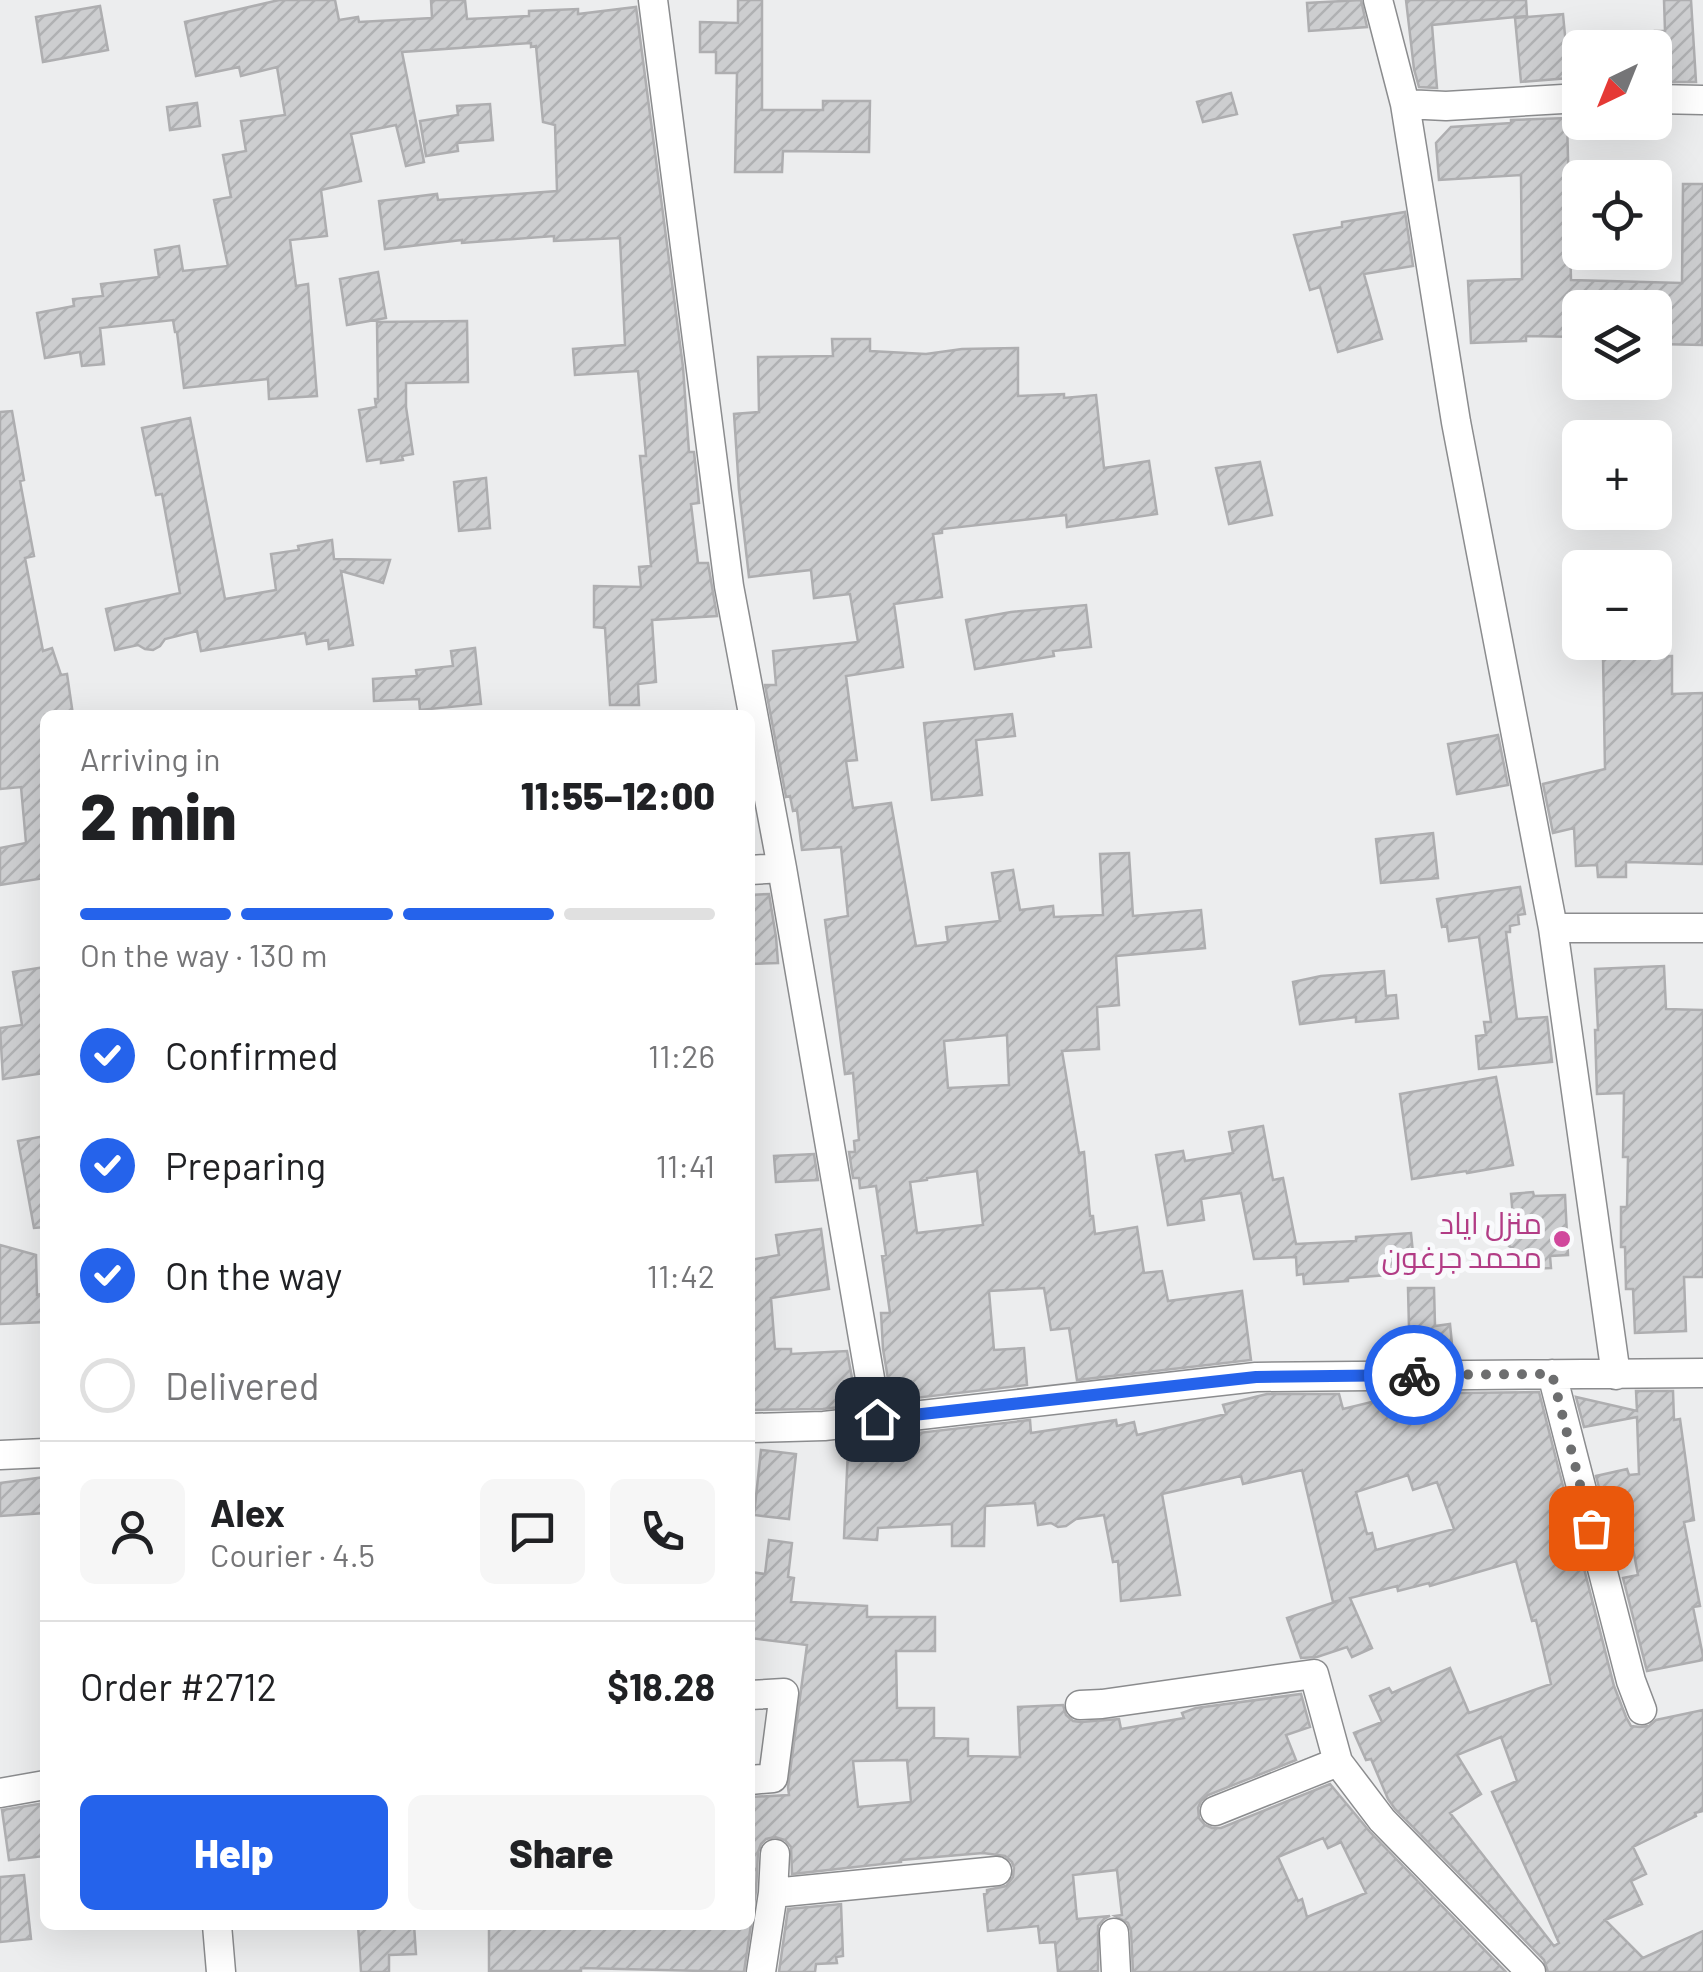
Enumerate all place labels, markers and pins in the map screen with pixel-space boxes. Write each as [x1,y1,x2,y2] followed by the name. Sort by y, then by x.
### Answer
[1382,1204,1542,1275] place label: منزل اياد محمد جرغون
[1551,1228,1573,1250] marker: منزل اياد محمد جرغون
[835,1377,920,1462] pin
[1549,1486,1634,1571] pin

